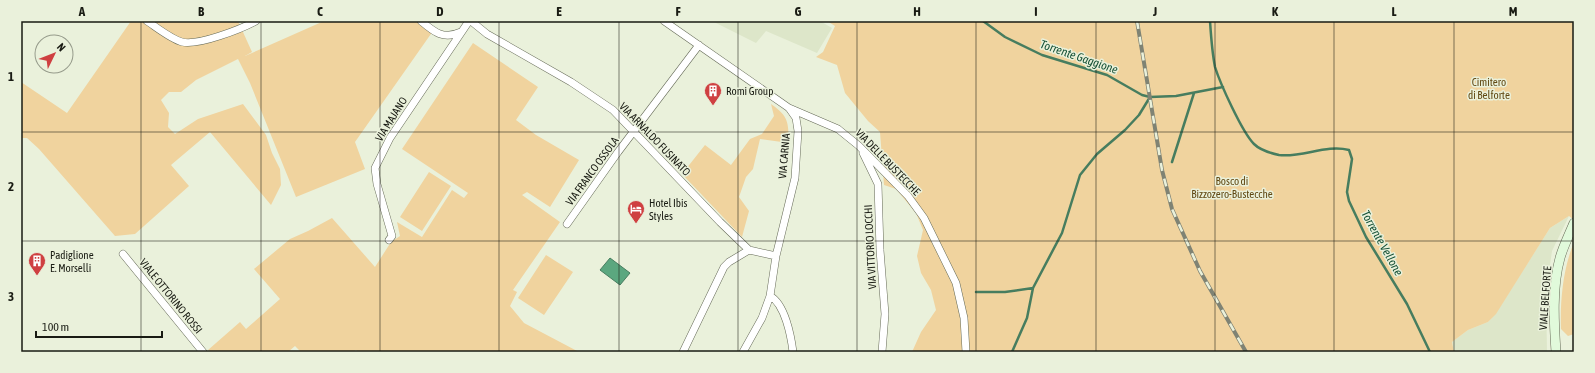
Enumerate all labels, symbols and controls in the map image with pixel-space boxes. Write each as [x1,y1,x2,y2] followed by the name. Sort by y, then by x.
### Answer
[78,4,86,19] text: A
[198,4,205,19] text: B
[317,4,323,19] text: C
[436,4,444,19] text: D
[556,4,562,19] text: E
[675,4,681,19] text: F
[795,4,802,19] text: G
[913,4,921,19] text: H
[1034,4,1038,19] text: I
[1152,4,1157,19] text: J
[1272,4,1279,19] text: K
[1391,4,1397,19] text: L
[1509,4,1518,19] text: M
[34,34,74,74] north arrow
[1038,37,1120,77] water label: Torrente Gaggione
[55,41,68,54] text: N
[8,69,14,84] text: 1
[1468,76,1510,101] park label: Cimitero di Belforte
[703,81,723,106] building icon: Romi Group
[726,85,773,97] place label: Romi Group
[373,95,409,143] street label: VIA MAJANO
[617,100,693,178] street label: VIA ARNALDO FUSINATO
[853,126,923,198] street label: VIA DELLE BUSTECCHE
[776,132,792,179] street label: VIA CARNIA
[563,134,621,207] street label: VIA FRANCO OSSOLA
[1191,175,1273,200] park label: Bosco di Bizzozero-Bustecche
[8,179,14,194] text: 2
[649,197,688,222] place label: Hotel Ibis Styles
[626,199,646,224] hotel icon: Hotel Ibis Styles
[862,204,878,290] street label: VIA VITTORIO LOCCHI
[1358,208,1406,279] water label: Torrente Vellone
[50,249,94,274] place label: Padiglione E. Morselli
[27,251,47,276] building icon: Padiglione E. Morselli
[137,256,205,336] street label: VIALE OTTORINO ROSSI
[1537,265,1553,330] street label: VIALE BELFORTE
[8,289,14,304] text: 3
[36,313,162,339] scale bar
[42,320,69,334] text: 100 m

